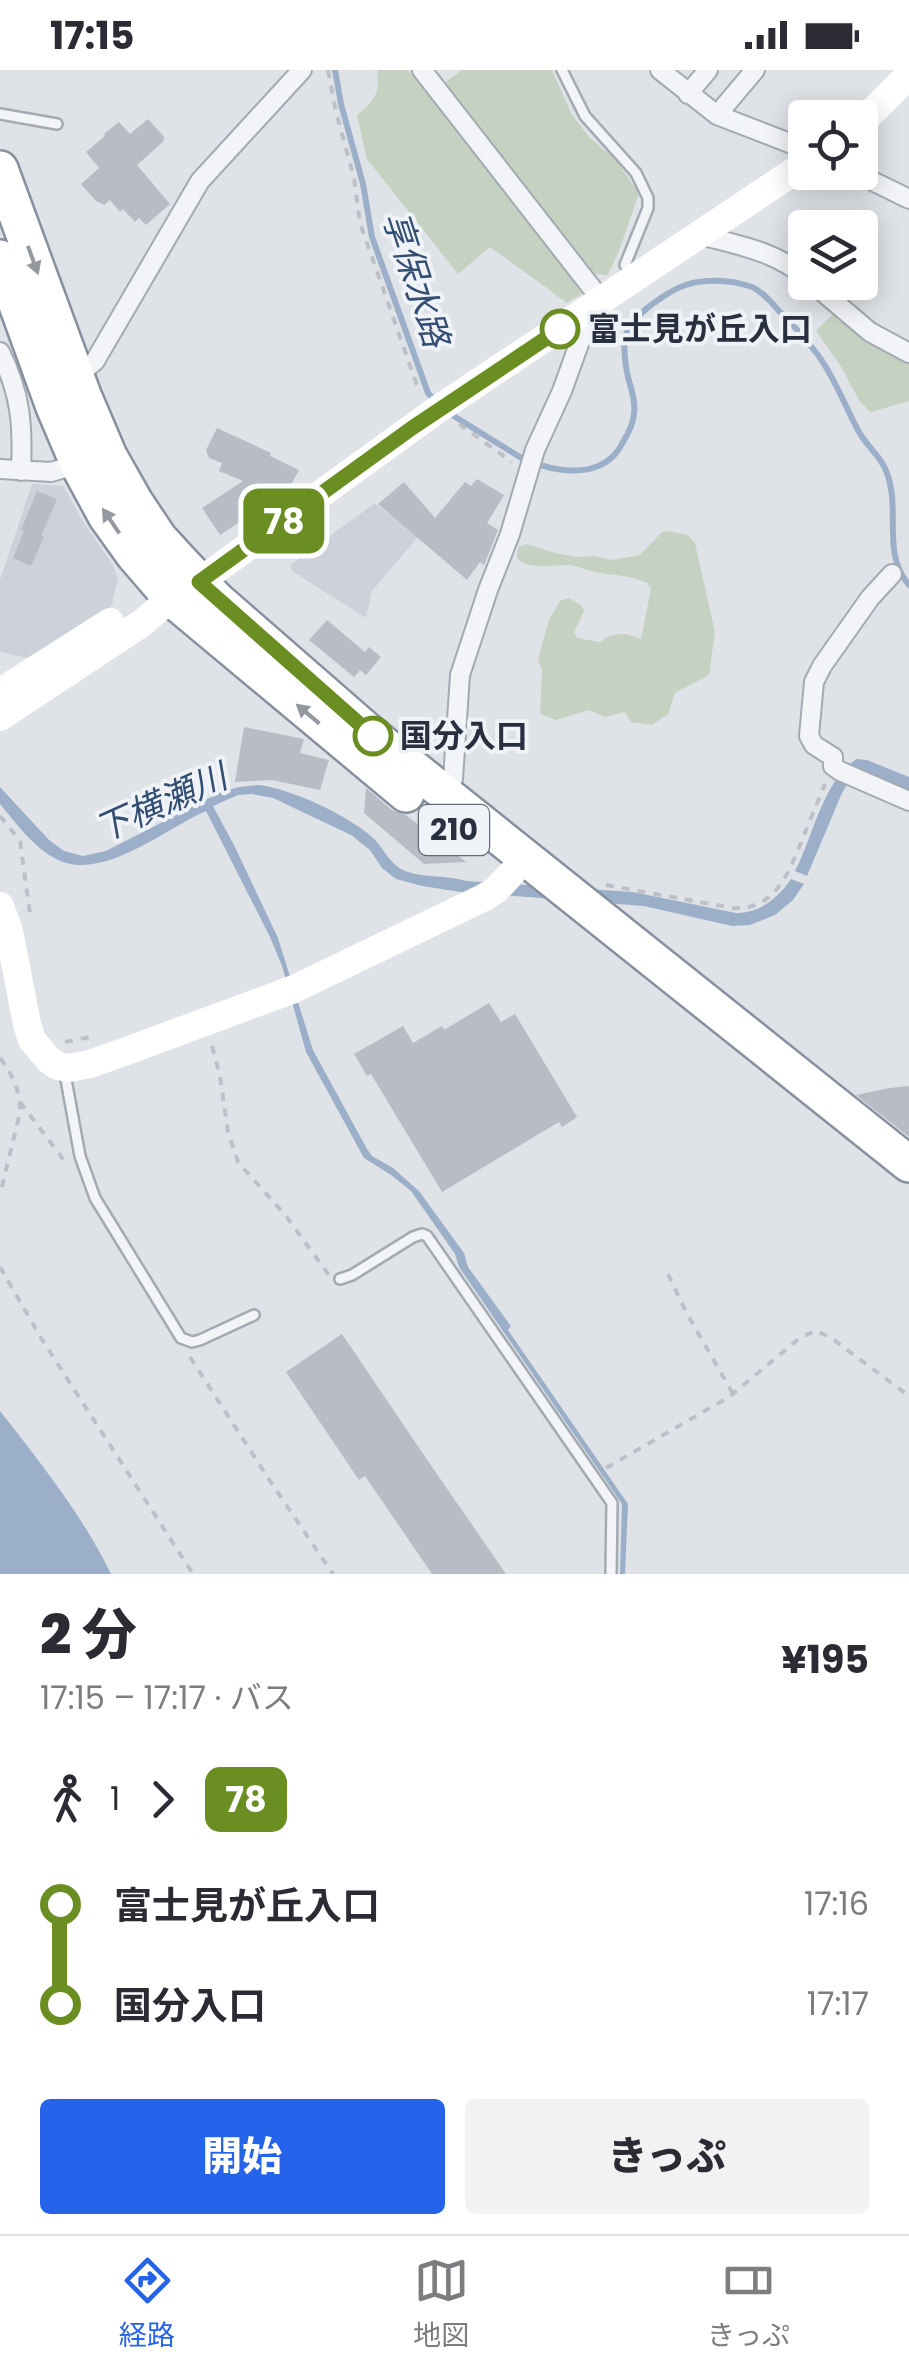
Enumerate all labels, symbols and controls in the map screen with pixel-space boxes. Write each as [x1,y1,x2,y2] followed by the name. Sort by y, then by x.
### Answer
[50,9,134,62] text: 17:15
[788,100,878,300] map controls
[788,100,878,190] button: locate
[372,205,462,356] water label: 享保水路
[788,210,878,300] button: layers
[26,246,41,276] one-way arrow
[588,306,812,351] place label: 富士見が丘入口
[541,310,579,348] marker: 富士見が丘入口
[239,488,329,554] line badge: 78
[263,497,305,546] text: 78
[102,508,121,535] one-way arrow
[295,704,320,725] one-way arrow
[400,713,528,758] place label: 国分入口
[354,717,392,755] marker: 国分入口
[87,750,238,853] water label: 下横瀬川
[419,805,489,855] road number: 210
[40,1596,137,1673] text: 2 分
[781,1633,869,1686] text: ¥195
[40,1675,294,1720] text: 17:15 – 17:17 · バス
[40,1772,95,1827] icon: walk
[135,1772,190,1827] icon: forward
[225,1775,267,1824] text: 78
[110,1776,120,1821] text: 1
[114,1879,380,1932] text: 富士見が丘入口
[804,1881,869,1926] text: 17:16
[114,1979,266,2032] text: 国分入口
[807,1981,869,2026] text: 17:17
[40,2099,445,2214] button: 開始
[465,2099,869,2214] button: きっぷ
[119,2253,175,2357] tab: 経路
[413,2253,469,2357] tab: 地図
[707,2253,790,2357] tab: きっぷ

